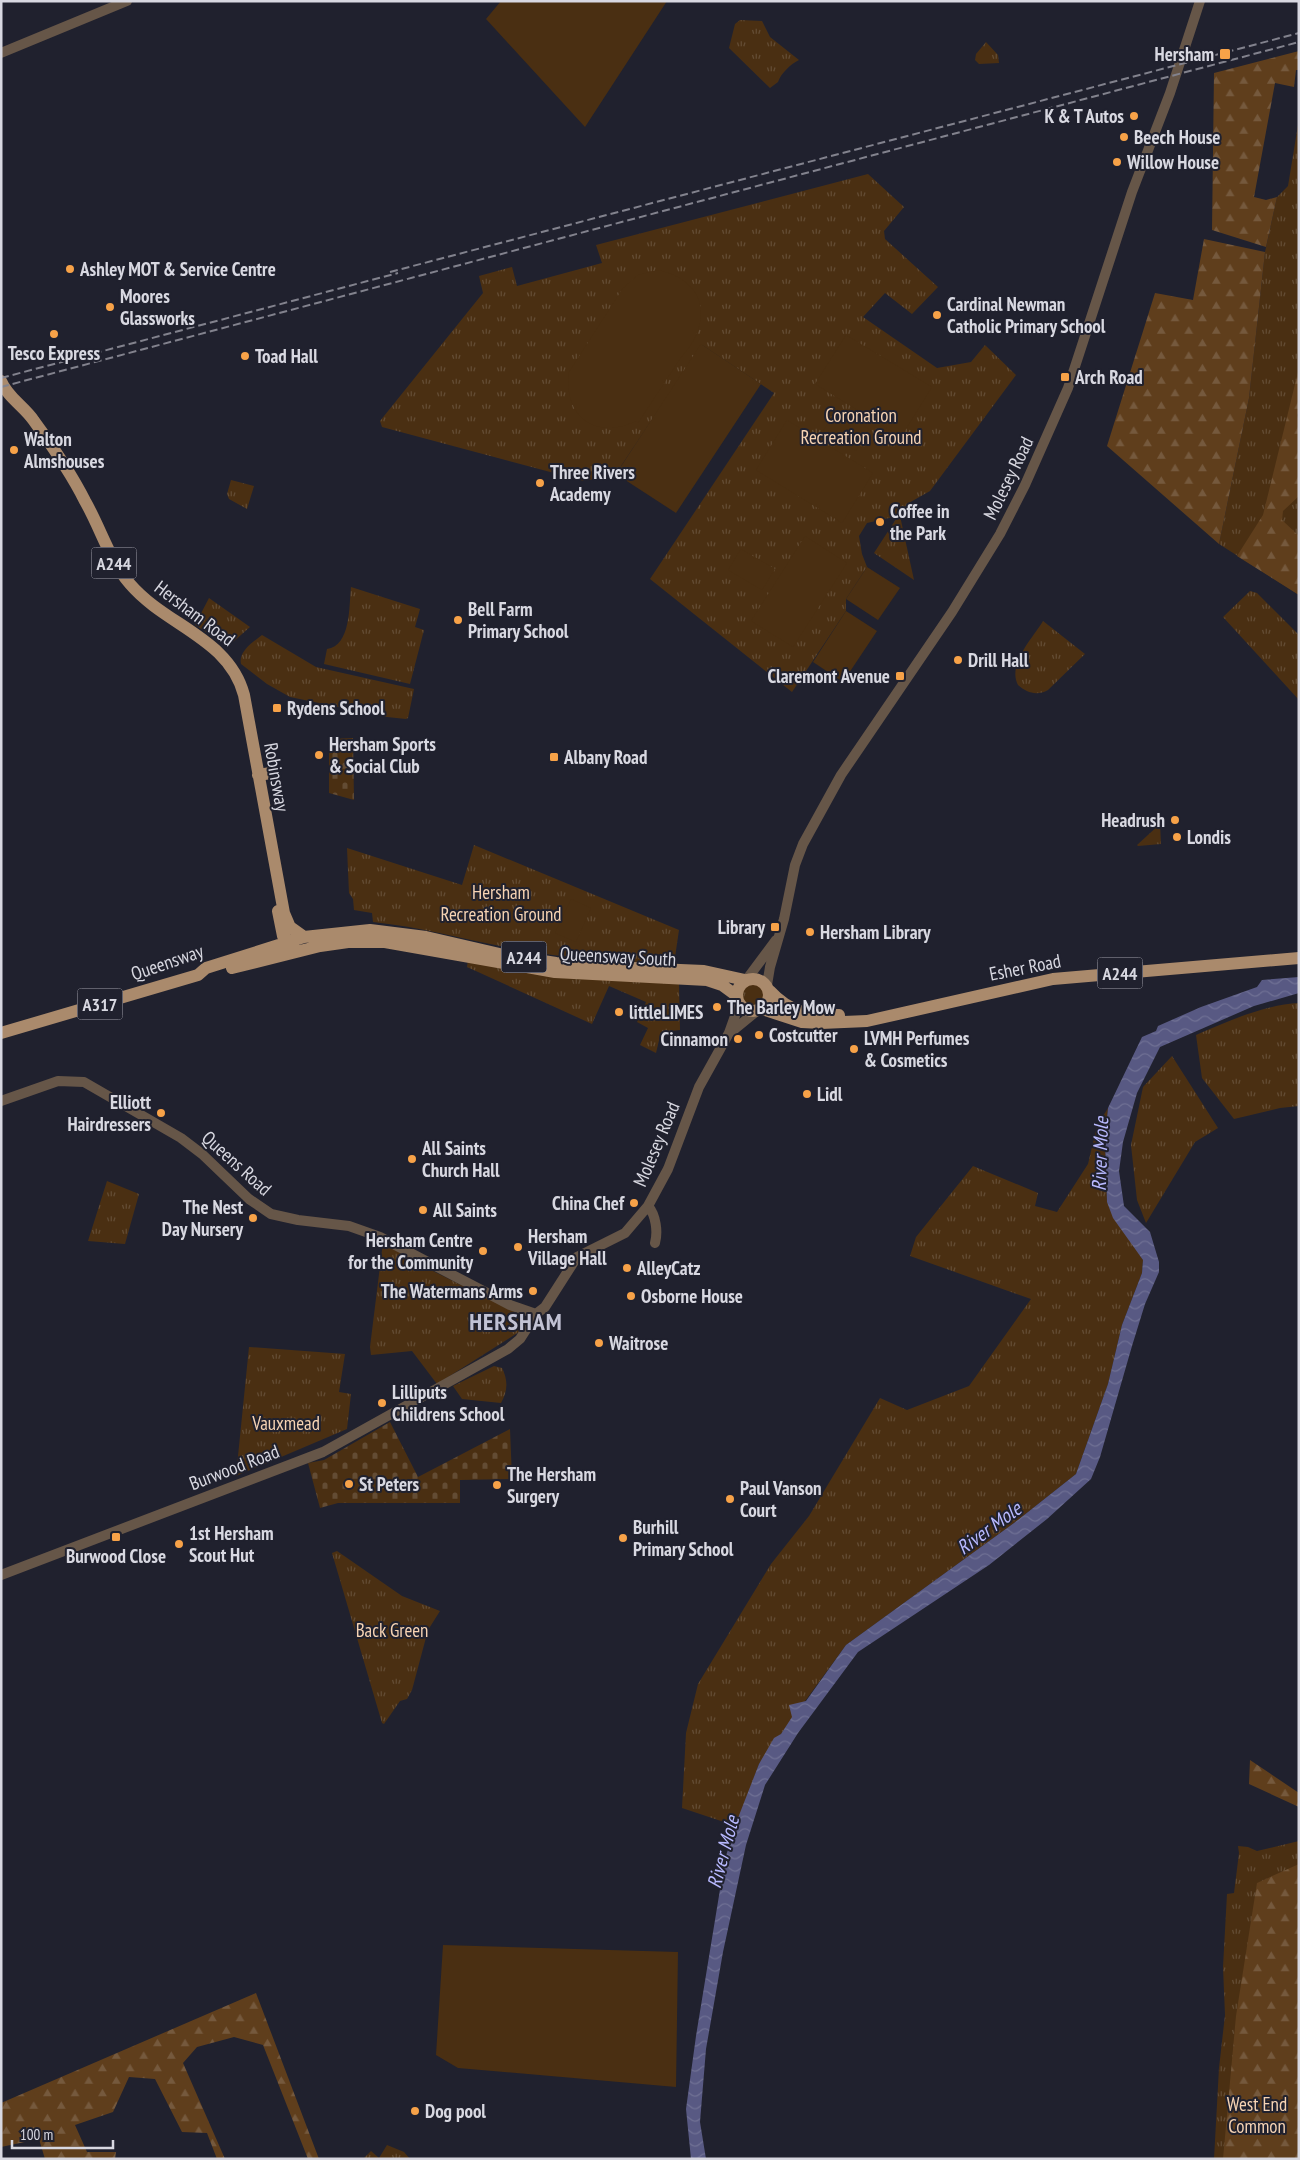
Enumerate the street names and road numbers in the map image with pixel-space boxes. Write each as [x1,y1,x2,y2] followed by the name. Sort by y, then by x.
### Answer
[978,432,1038,524] street label: Molesey Road
[92,548,136,578] road number: A244
[150,575,240,651] street label: Hersham Road
[259,741,295,814] street label: Robinsway
[128,938,207,986] street label: Queensway
[559,941,677,971] street label: Queensway South
[502,942,546,972] road number: A244
[987,948,1063,986] street label: Esher Road
[1098,958,1142,988] road number: A244
[78,989,122,1020] road number: A317
[627,1098,685,1190] street label: Molesey Road
[197,1125,277,1201] street label: Queens Road
[186,1439,282,1495] street label: Burwood Road

